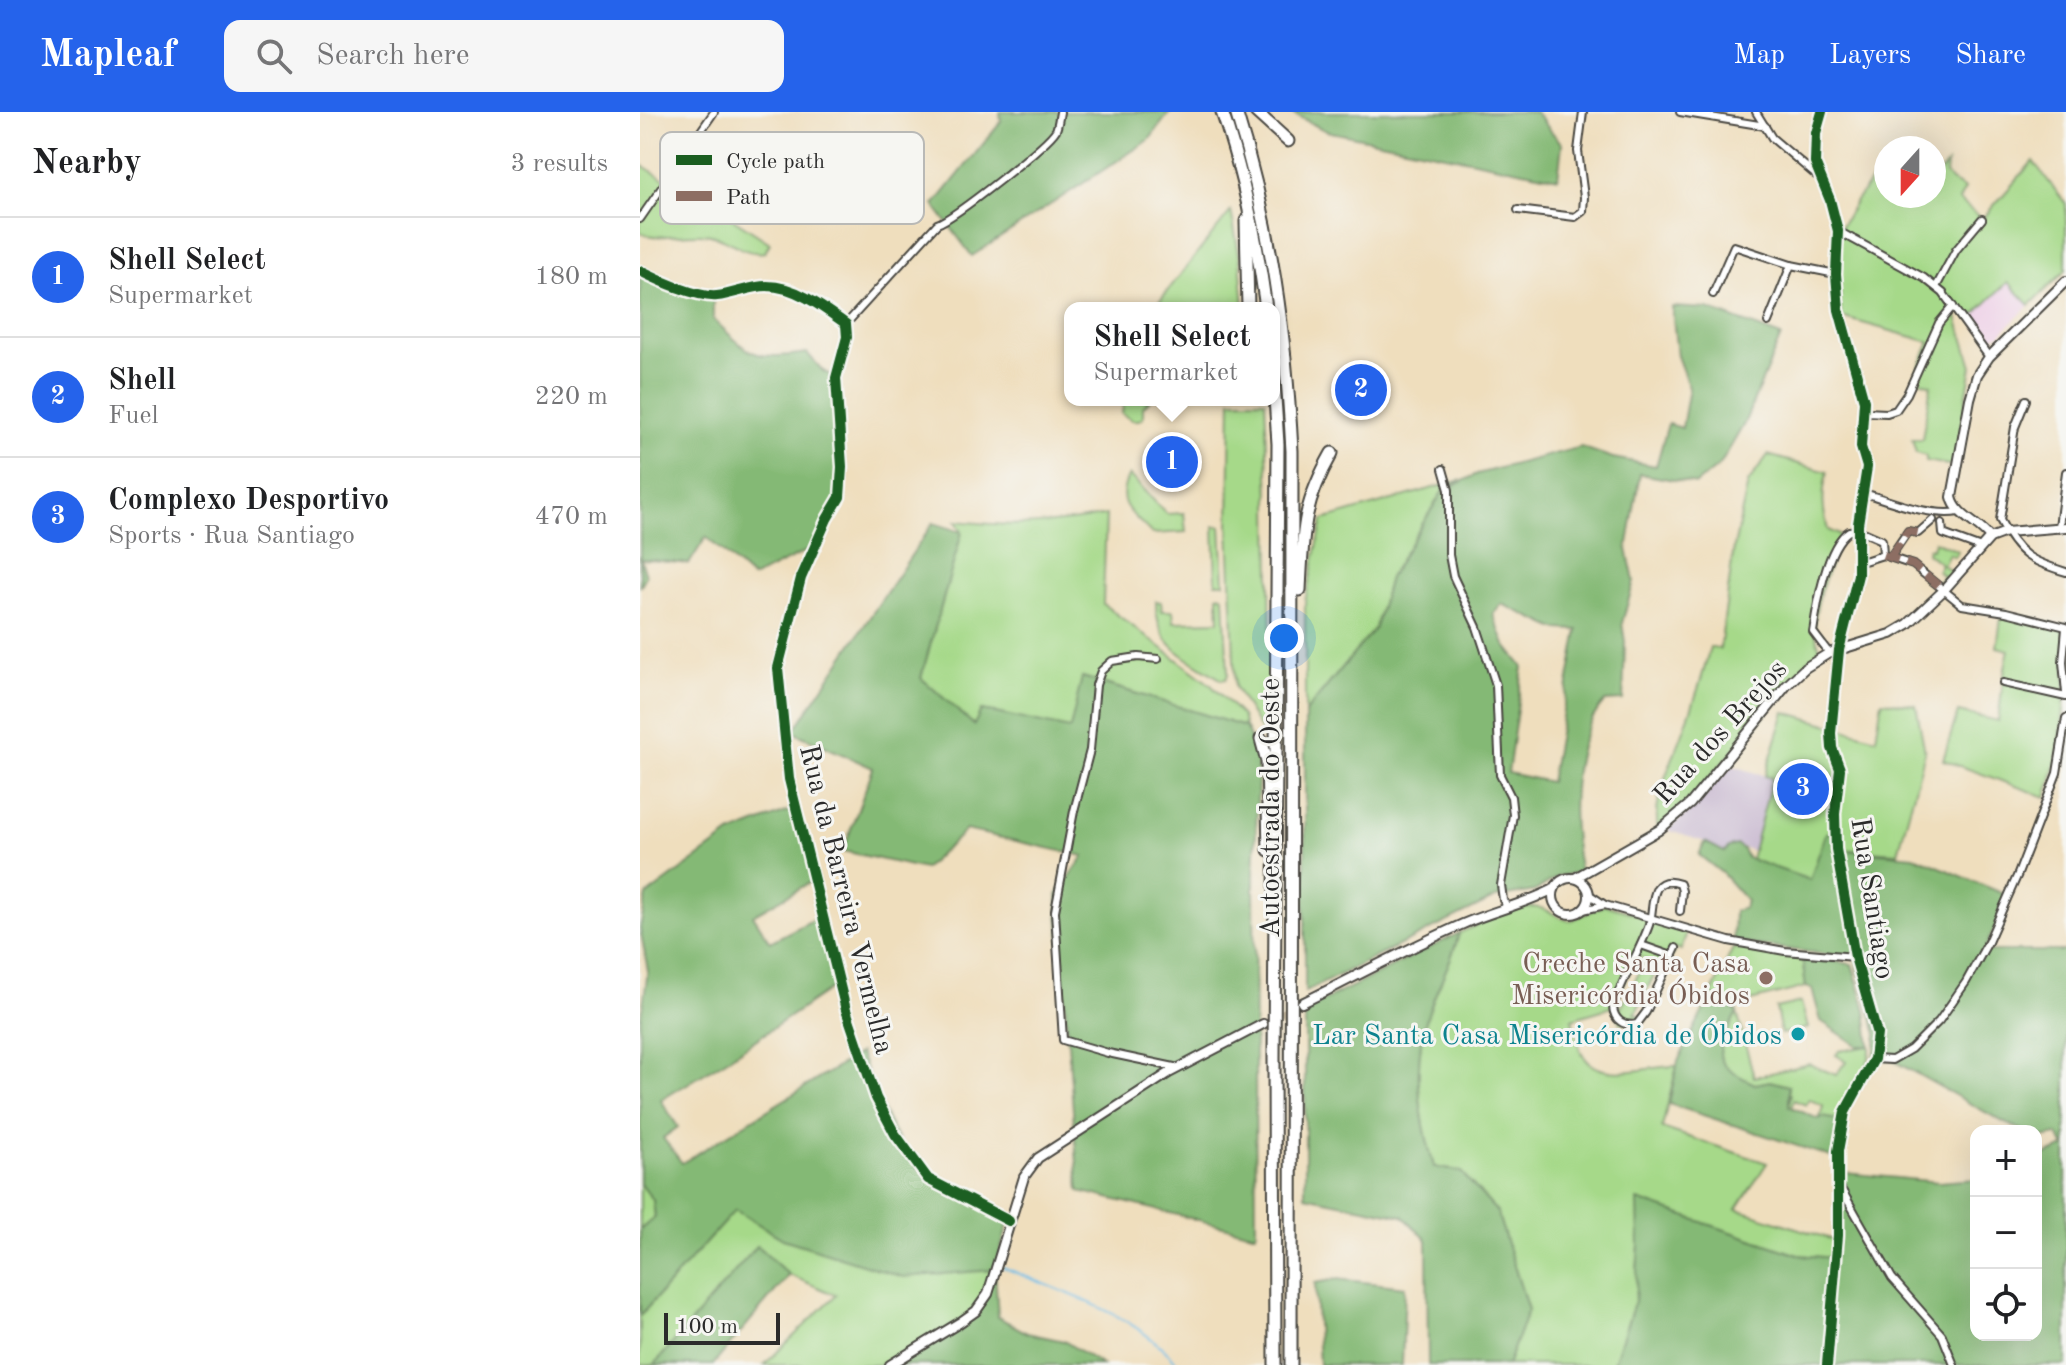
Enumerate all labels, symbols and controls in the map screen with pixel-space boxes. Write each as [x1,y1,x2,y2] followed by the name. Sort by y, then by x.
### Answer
[224,20,784,92] search box
[252,34,296,78] icon: search
[40,37,176,75] text: Mapleaf
[316,41,470,71] text: Search here
[1733,42,1785,70] text: Map
[1829,42,1911,70] text: Layers
[1955,42,2026,70] text: Share
[660,132,924,224] legend
[1874,136,1946,208] north arrow
[32,147,142,181] text: Nearby
[510,151,608,177] text: 3 results
[726,151,825,173] text: Cycle path
[726,187,771,209] text: Path
[108,246,266,276] text: Shell Select
[50,264,66,290] text: 1
[535,264,608,290] text: 180 m
[108,283,253,309] text: Supermarket
[1064,302,1280,406] popup
[1093,323,1251,353] text: Shell Select
[1093,360,1238,386] text: Supermarket
[1335,360,1387,420] pin: 2
[108,366,176,396] text: Shell
[50,384,66,410] text: 2
[535,384,608,410] text: 220 m
[108,403,158,429] text: Fuel
[1146,432,1198,492] pin: 1
[108,486,389,516] text: Complexo Desportivo
[50,504,66,530] text: 3
[535,504,608,530] text: 470 m
[108,523,355,549] text: Sports · Rua Santiago
[1264,618,1304,658] your location
[1649,655,1793,811] street label: Rua dos Brejos
[1258,678,1286,938] street label: Autoestrada do Oeste
[793,742,897,1057] street label: Rua da Barreira Vermelha
[1777,759,1829,819] pin: 3
[1844,816,1898,981] street label: Rua Santiago
[1511,951,1750,1011] place label: Creche Santa Casa Misericórdia Óbidos
[1757,969,1775,987] marker: Creche Santa Casa Misericórdia Óbidos
[1312,1018,1782,1051] place label: Lar Santa Casa Misericórdia de Óbidos
[1789,1025,1807,1043] marker: Lar Santa Casa Misericórdia de Óbidos
[1970,1125,2042,1341] map controls
[1970,1125,2042,1197] button: +
[1970,1197,2042,1269] button: −
[1970,1269,2042,1341] button: locate
[664,1309,780,1345] scale bar
[676,1316,738,1338] text: 100 m

